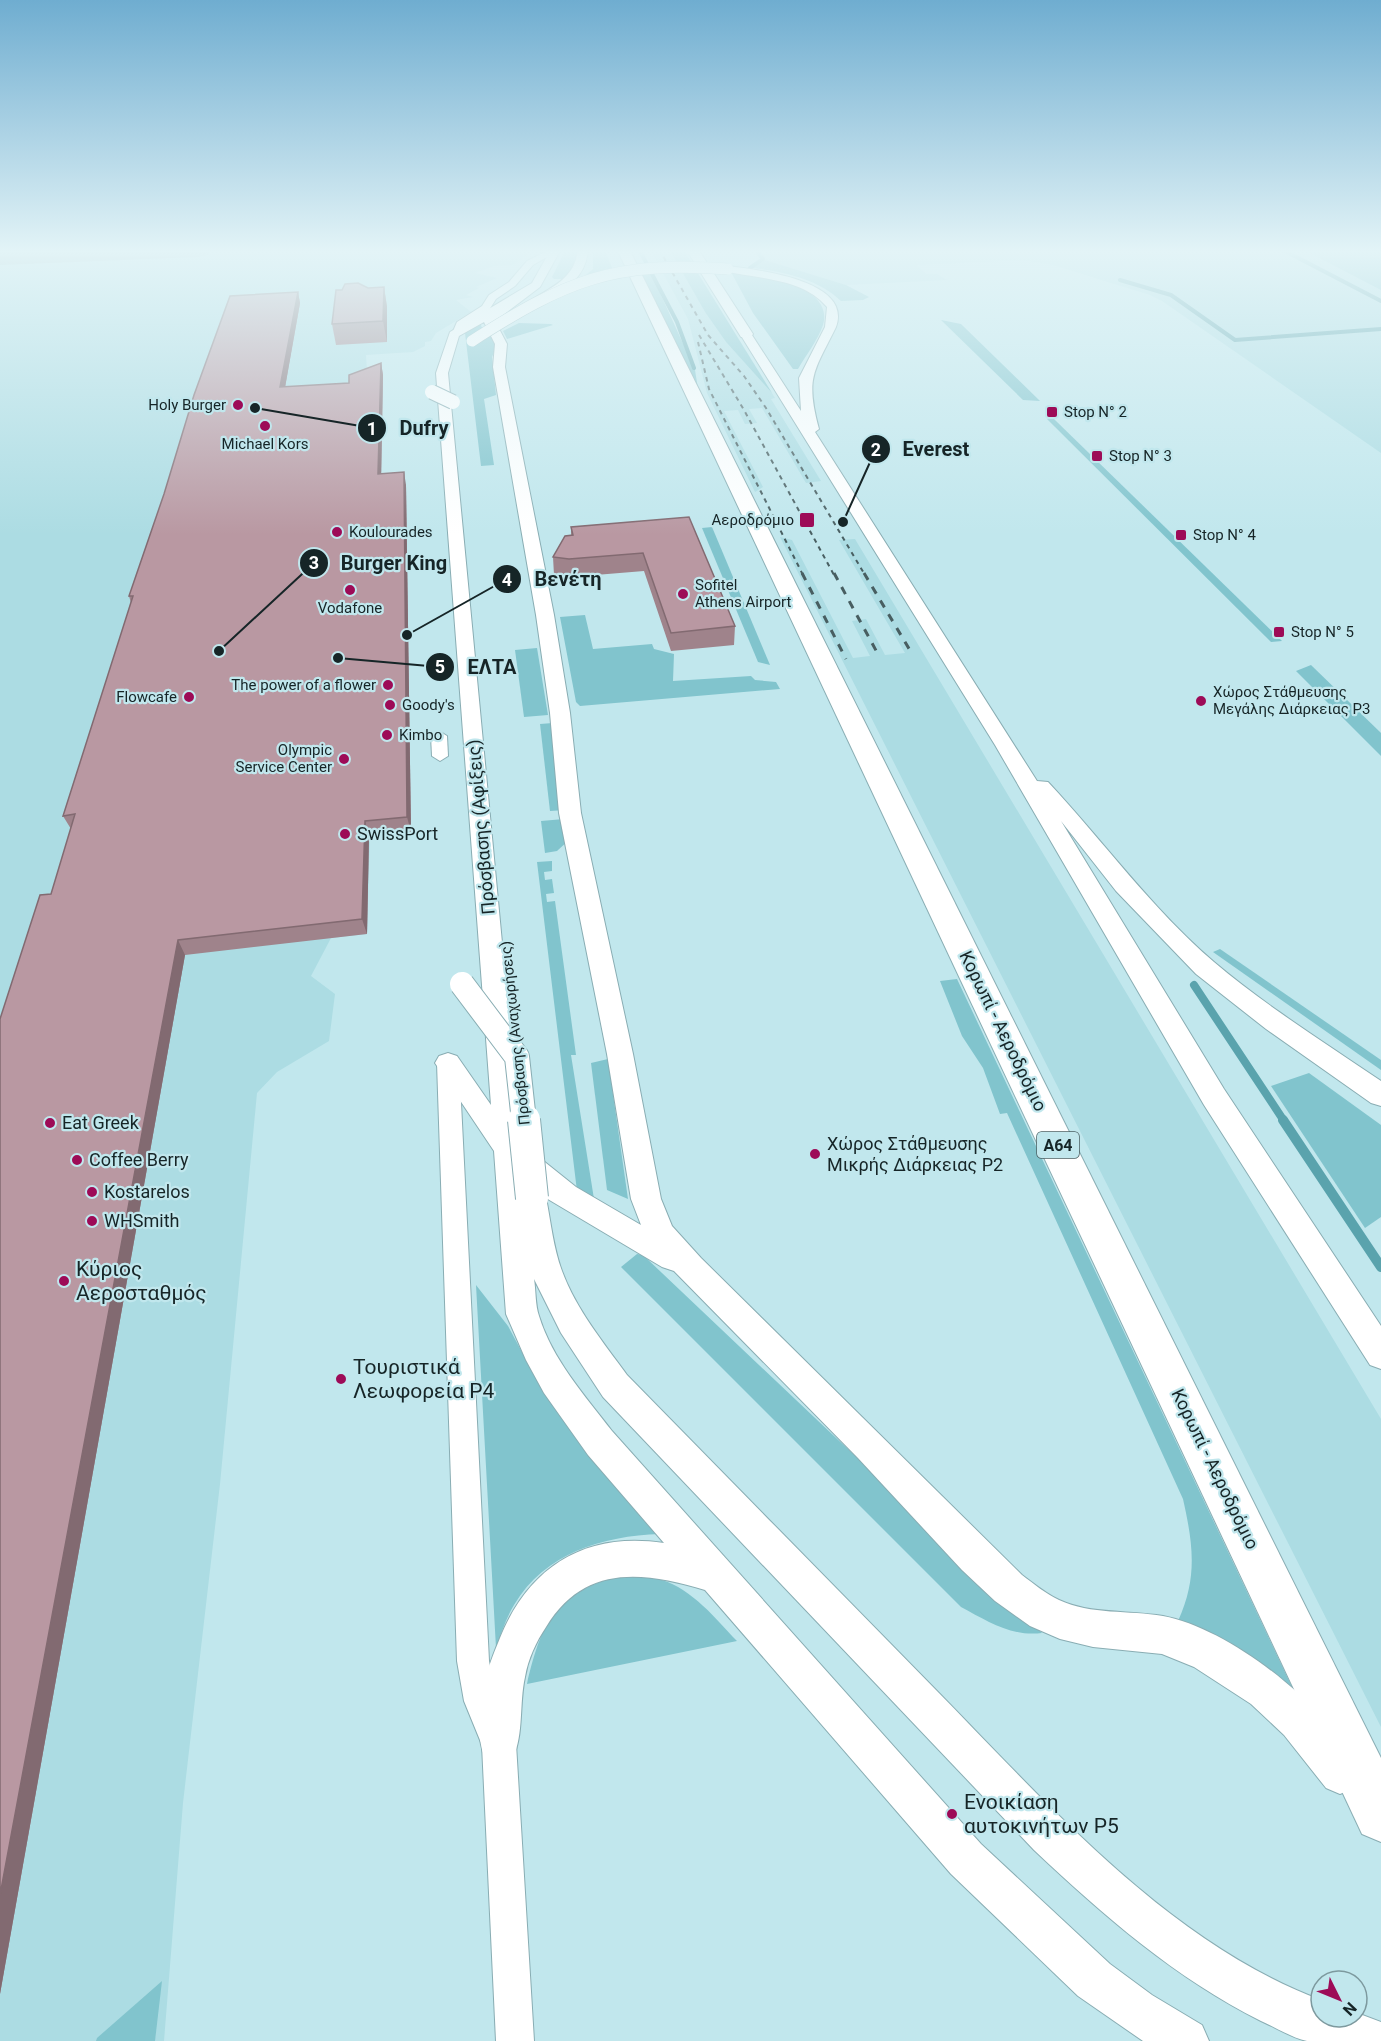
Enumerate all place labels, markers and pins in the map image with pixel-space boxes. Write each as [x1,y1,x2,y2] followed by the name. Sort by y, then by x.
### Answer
[148,396,226,414] place label: Holy Burger
[231,398,245,412] marker: Holy Burger
[1064,403,1127,421] place label: Stop N° 2
[1045,405,1059,419] marker: Stop N° 2
[357,409,460,447] callout: Dufry
[258,419,272,433] marker: Michael Kors
[861,430,982,468] callout: Everest
[222,435,308,453] place label: Michael Kors
[1109,447,1172,465] place label: Stop N° 3
[1090,449,1104,463] marker: Stop N° 3
[712,511,794,529] place label: Αεροδρόμιο
[798,511,816,529] marker: Αεροδρόμιο
[349,523,433,541] place label: Koulourades
[330,525,344,539] marker: Koulourades
[1193,526,1256,544] place label: Stop N° 4
[1174,528,1188,542] marker: Stop N° 4
[299,544,459,582] callout: Burger King
[492,560,613,598] callout: Βενέτη
[695,576,791,611] place label: Sofitel Athens Airport
[343,583,357,597] marker: Vodafone
[676,587,690,601] marker: Sofitel Athens Airport
[318,599,382,617] place label: Vodafone
[1291,623,1354,641] place label: Stop N° 5
[1272,625,1286,639] marker: Stop N° 5
[425,648,528,686] callout: ΕΛΤΑ
[231,676,376,694] place label: The power of a flower
[381,678,395,692] marker: The power of a flower
[1213,683,1370,718] place label: Χώρος Στάθμευσης Μεγάλης Διάρκειας P3
[116,688,177,706] place label: Flowcafe
[182,690,196,704] marker: Flowcafe
[1194,694,1208,708] marker: Χώρος Στάθμευσης Μεγάλης Διάρκειας P3
[402,696,455,714] place label: Goody's
[383,698,397,712] marker: Goody's
[399,726,442,744] place label: Kimbo
[380,728,394,742] marker: Kimbo
[236,741,332,776] place label: Olympic Service Center
[337,752,351,766] marker: Olympic Service Center
[357,823,438,844] place label: SwissPort
[338,827,352,841] marker: SwissPort
[62,1112,140,1133] place label: Eat Greek
[43,1116,57,1130] marker: Eat Greek
[827,1133,1003,1175] place label: Χώρος Στάθμευσης Μικρής Διάρκειας P2
[808,1147,822,1161] marker: Χώρος Στάθμευσης Μικρής Διάρκειας P2
[89,1149,189,1170] place label: Coffee Berry
[70,1153,84,1167] marker: Coffee Berry
[104,1181,190,1202] place label: Kostarelos
[85,1185,99,1199] marker: Kostarelos
[104,1210,179,1231] place label: WHSmith
[85,1214,99,1228] marker: WHSmith
[76,1257,207,1305] place label: Κύριος Αεροσταθμός
[57,1274,71,1288] marker: Κύριος Αεροσταθμός
[353,1355,495,1403] place label: Τουριστικά Λεωφορεία P4
[334,1372,348,1386] marker: Τουριστικά Λεωφορεία P4
[964,1790,1119,1838] place label: Ενοικίαση αυτοκινήτων P5
[945,1807,959,1821] marker: Ενοικίαση αυτοκινήτων P5

